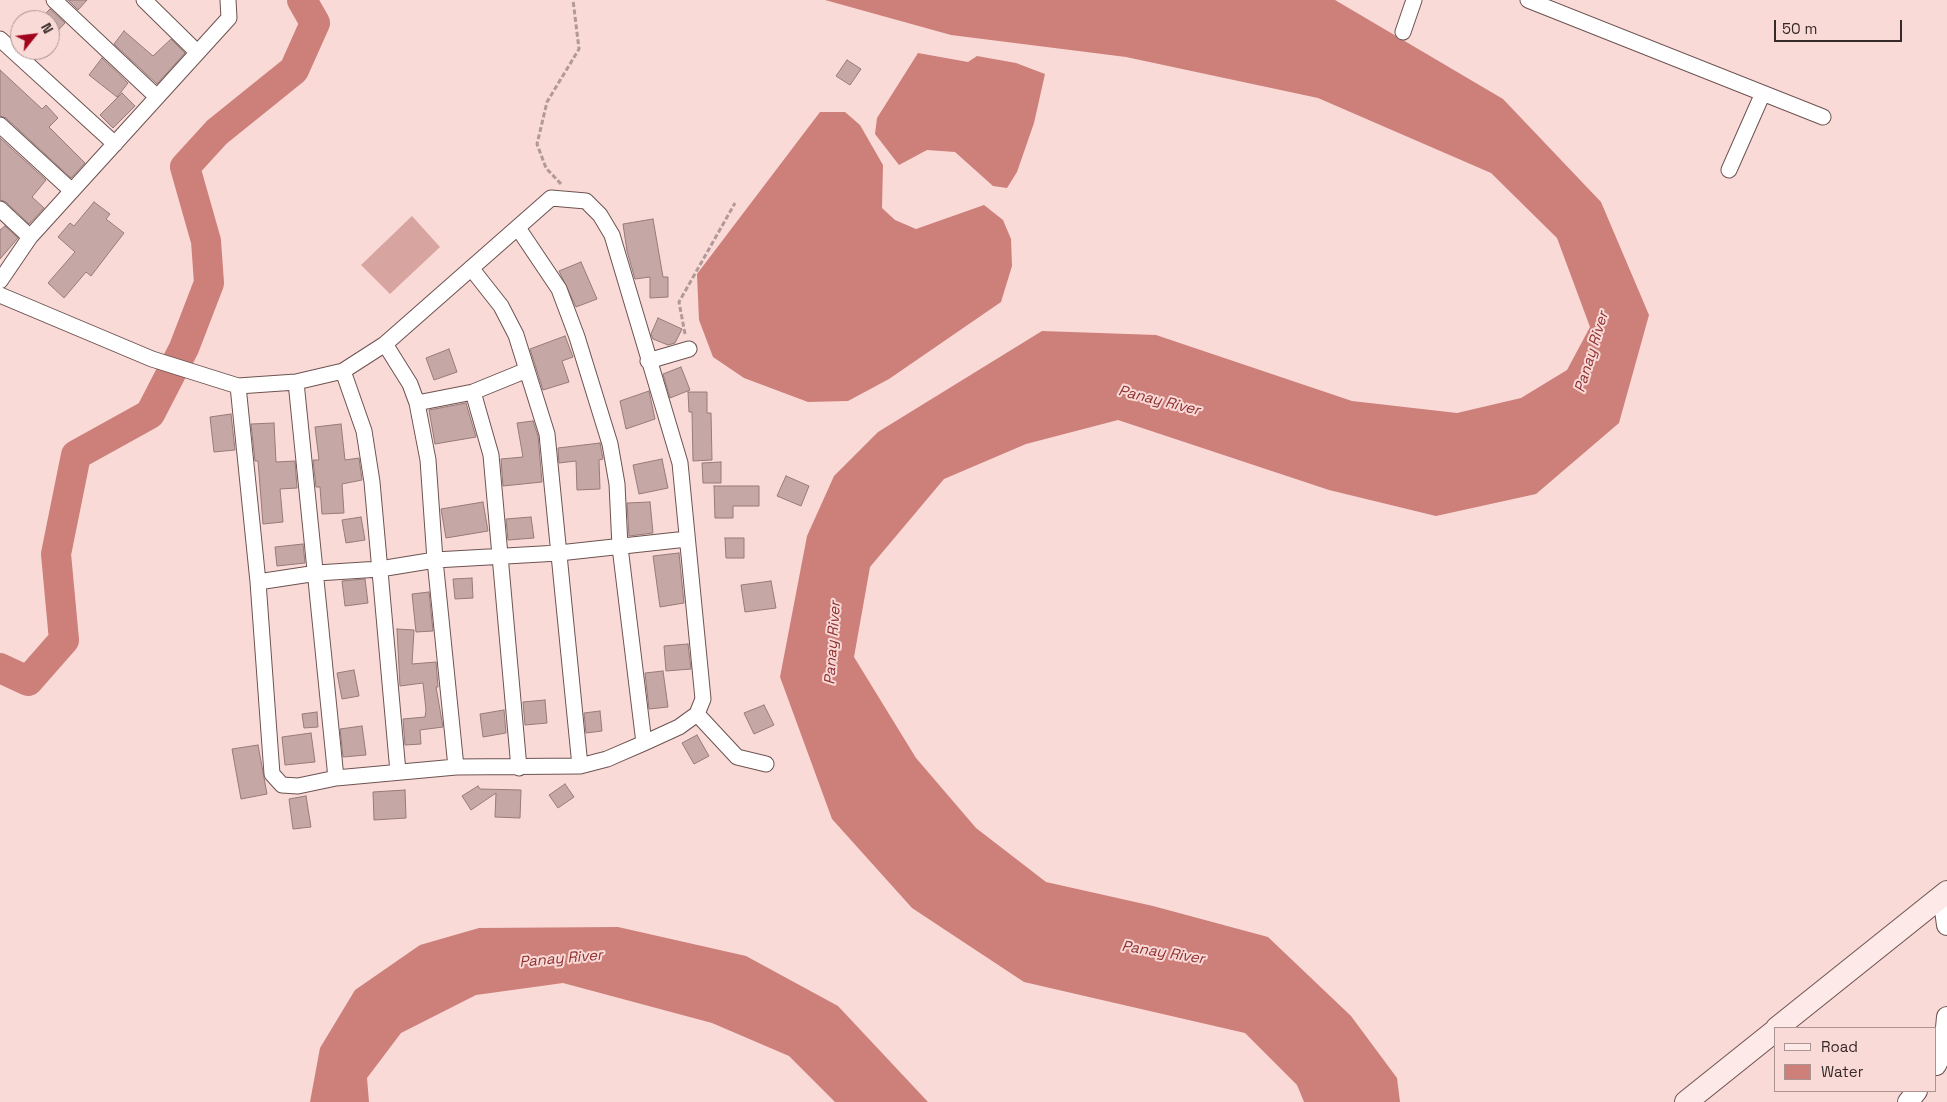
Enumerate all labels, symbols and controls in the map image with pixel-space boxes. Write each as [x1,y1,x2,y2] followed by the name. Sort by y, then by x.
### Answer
[10,10,60,60] north arrow
[1777,10,1904,42] scale bar
[1782,19,1817,38] text: 50 m
[37,20,57,37] text: N
[1571,309,1613,395] water label: Panay River
[1116,382,1202,420] water label: Panay River
[821,601,845,685] water label: Panay River
[1120,938,1206,968] water label: Panay River
[519,946,603,972] water label: Panay River
[1774,1027,1937,1092] legend
[1821,1037,1858,1056] text: Road
[1821,1062,1863,1081] text: Water

